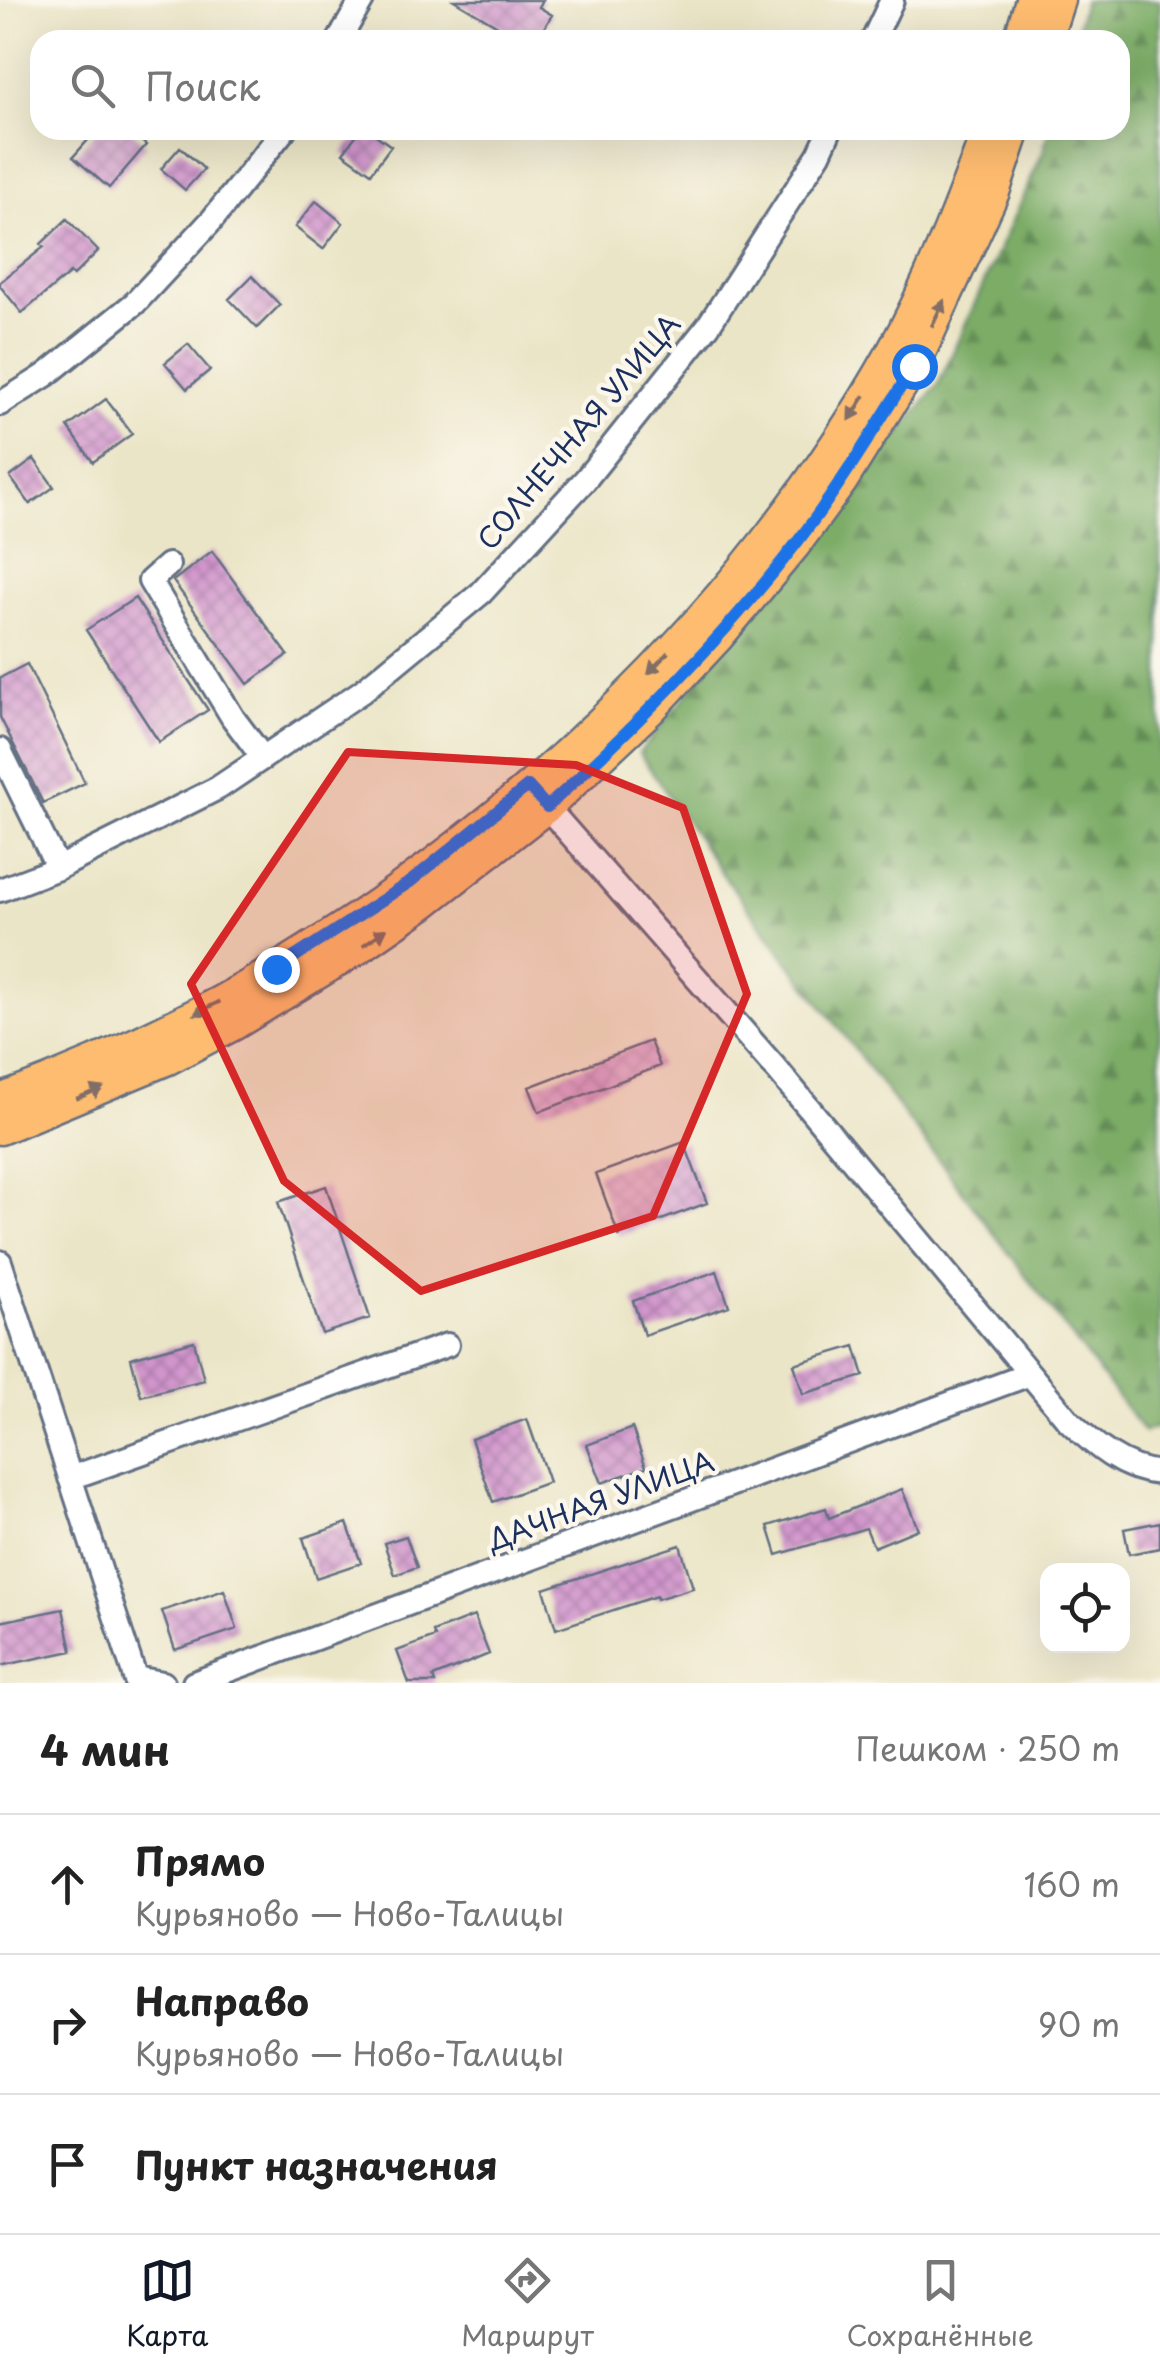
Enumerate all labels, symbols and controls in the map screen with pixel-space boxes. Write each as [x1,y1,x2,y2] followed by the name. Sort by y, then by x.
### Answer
[30,30,1130,140] search box
[145,57,260,114] text: Поиск
[65,58,120,113] icon: search
[930,299,947,328] one-way arrow
[466,304,690,558] street label: СОЛНЕЧНАЯ УЛИЦА
[892,344,938,390] route start
[849,394,867,421] one-way arrow
[647,651,670,675] one-way arrow
[361,928,388,947] one-way arrow
[254,947,300,993] route end
[192,999,221,1016] one-way arrow
[75,1084,105,1100] one-way arrow
[480,1439,720,1561] street label: ДАЧНАЯ УЛИЦА
[1040,1563,1130,1653] map controls
[1040,1563,1130,1653] button: locate
[40,1717,170,1780] text: 4 мин
[856,1724,1120,1772] text: Пешком · 250 m
[135,1832,265,1889] text: Прямо
[40,1857,95,1912] icon: ahead
[1024,1860,1120,1908] text: 160 m
[135,1889,564,1937] text: Курьяново — Ново-Талицы
[135,1972,309,2029] text: Направо
[40,1997,95,2052] icon: right
[1038,2000,1120,2048] text: 90 m
[135,2029,564,2077] text: Курьяново — Ново-Талицы
[135,2136,498,2193] text: Пункт назначения
[40,2137,95,2192] icon: arrive
[126,2253,209,2356] tab: Карта
[461,2253,594,2356] tab: Маршрут
[846,2253,1034,2356] tab: Сохранённые

